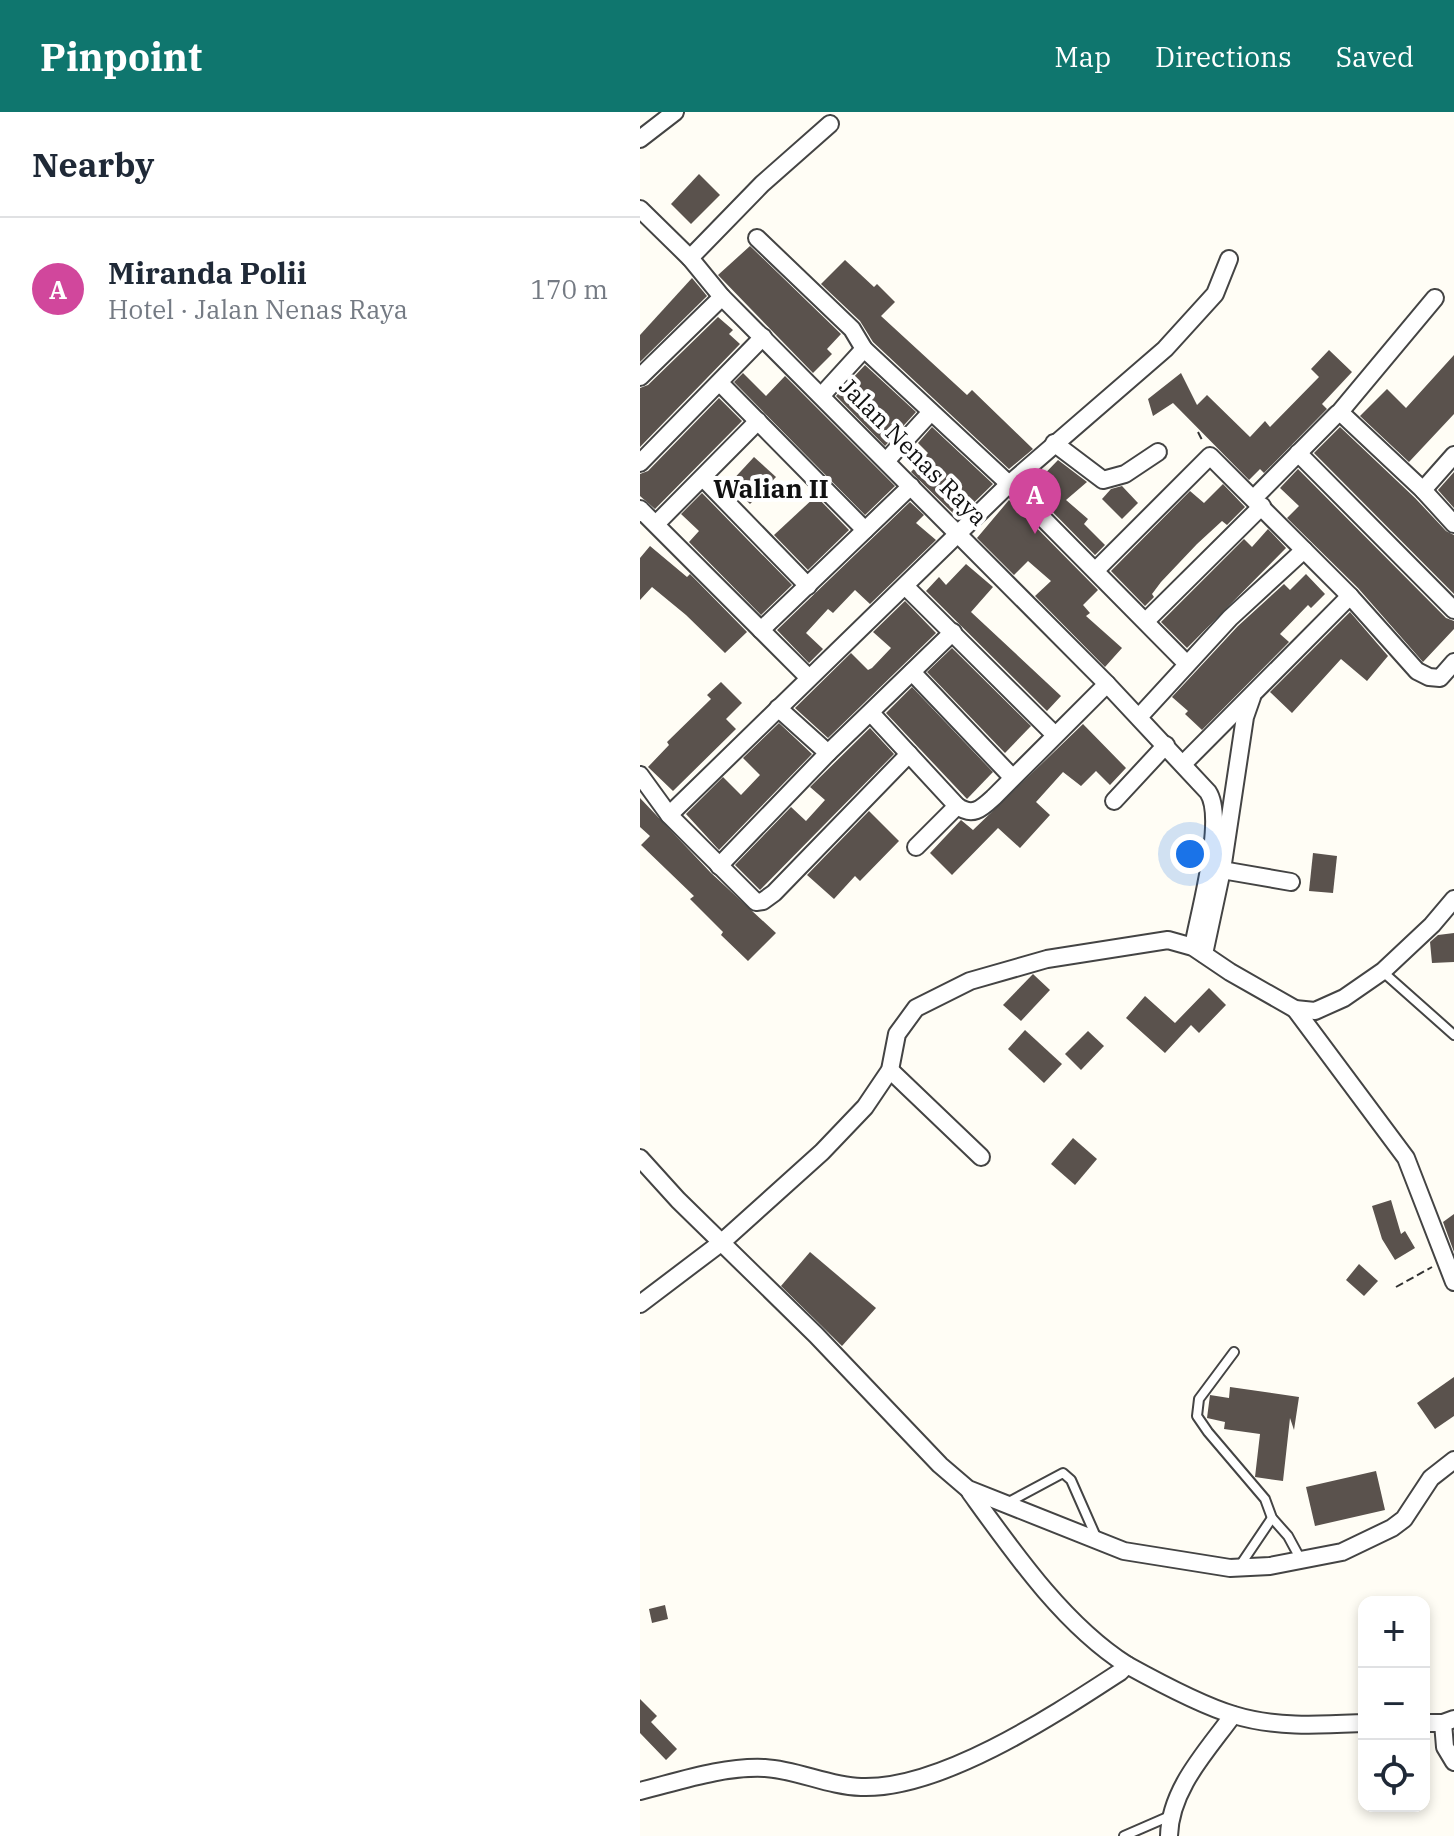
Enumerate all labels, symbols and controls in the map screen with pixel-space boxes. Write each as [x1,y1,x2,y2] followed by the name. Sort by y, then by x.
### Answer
[40,32,202,81] text: Pinpoint
[1054,38,1111,75] text: Map
[1155,38,1292,75] text: Directions
[1336,38,1414,75] text: Saved
[32,142,154,186] text: Nearby
[108,253,307,292] text: Miranda Polii
[49,272,67,306] text: A
[530,272,608,306] text: 170 m
[108,292,408,326] text: Hotel · Jalan Nenas Raya
[833,370,995,532] street label: Jalan Nenas Raya
[1009,468,1061,534] pin: A
[713,471,829,505] district label: Walian II
[1170,834,1210,874] your location
[1358,1596,1430,1812] map controls
[1358,1596,1430,1668] button: +
[1358,1668,1430,1740] button: −
[1358,1740,1430,1812] button: locate

